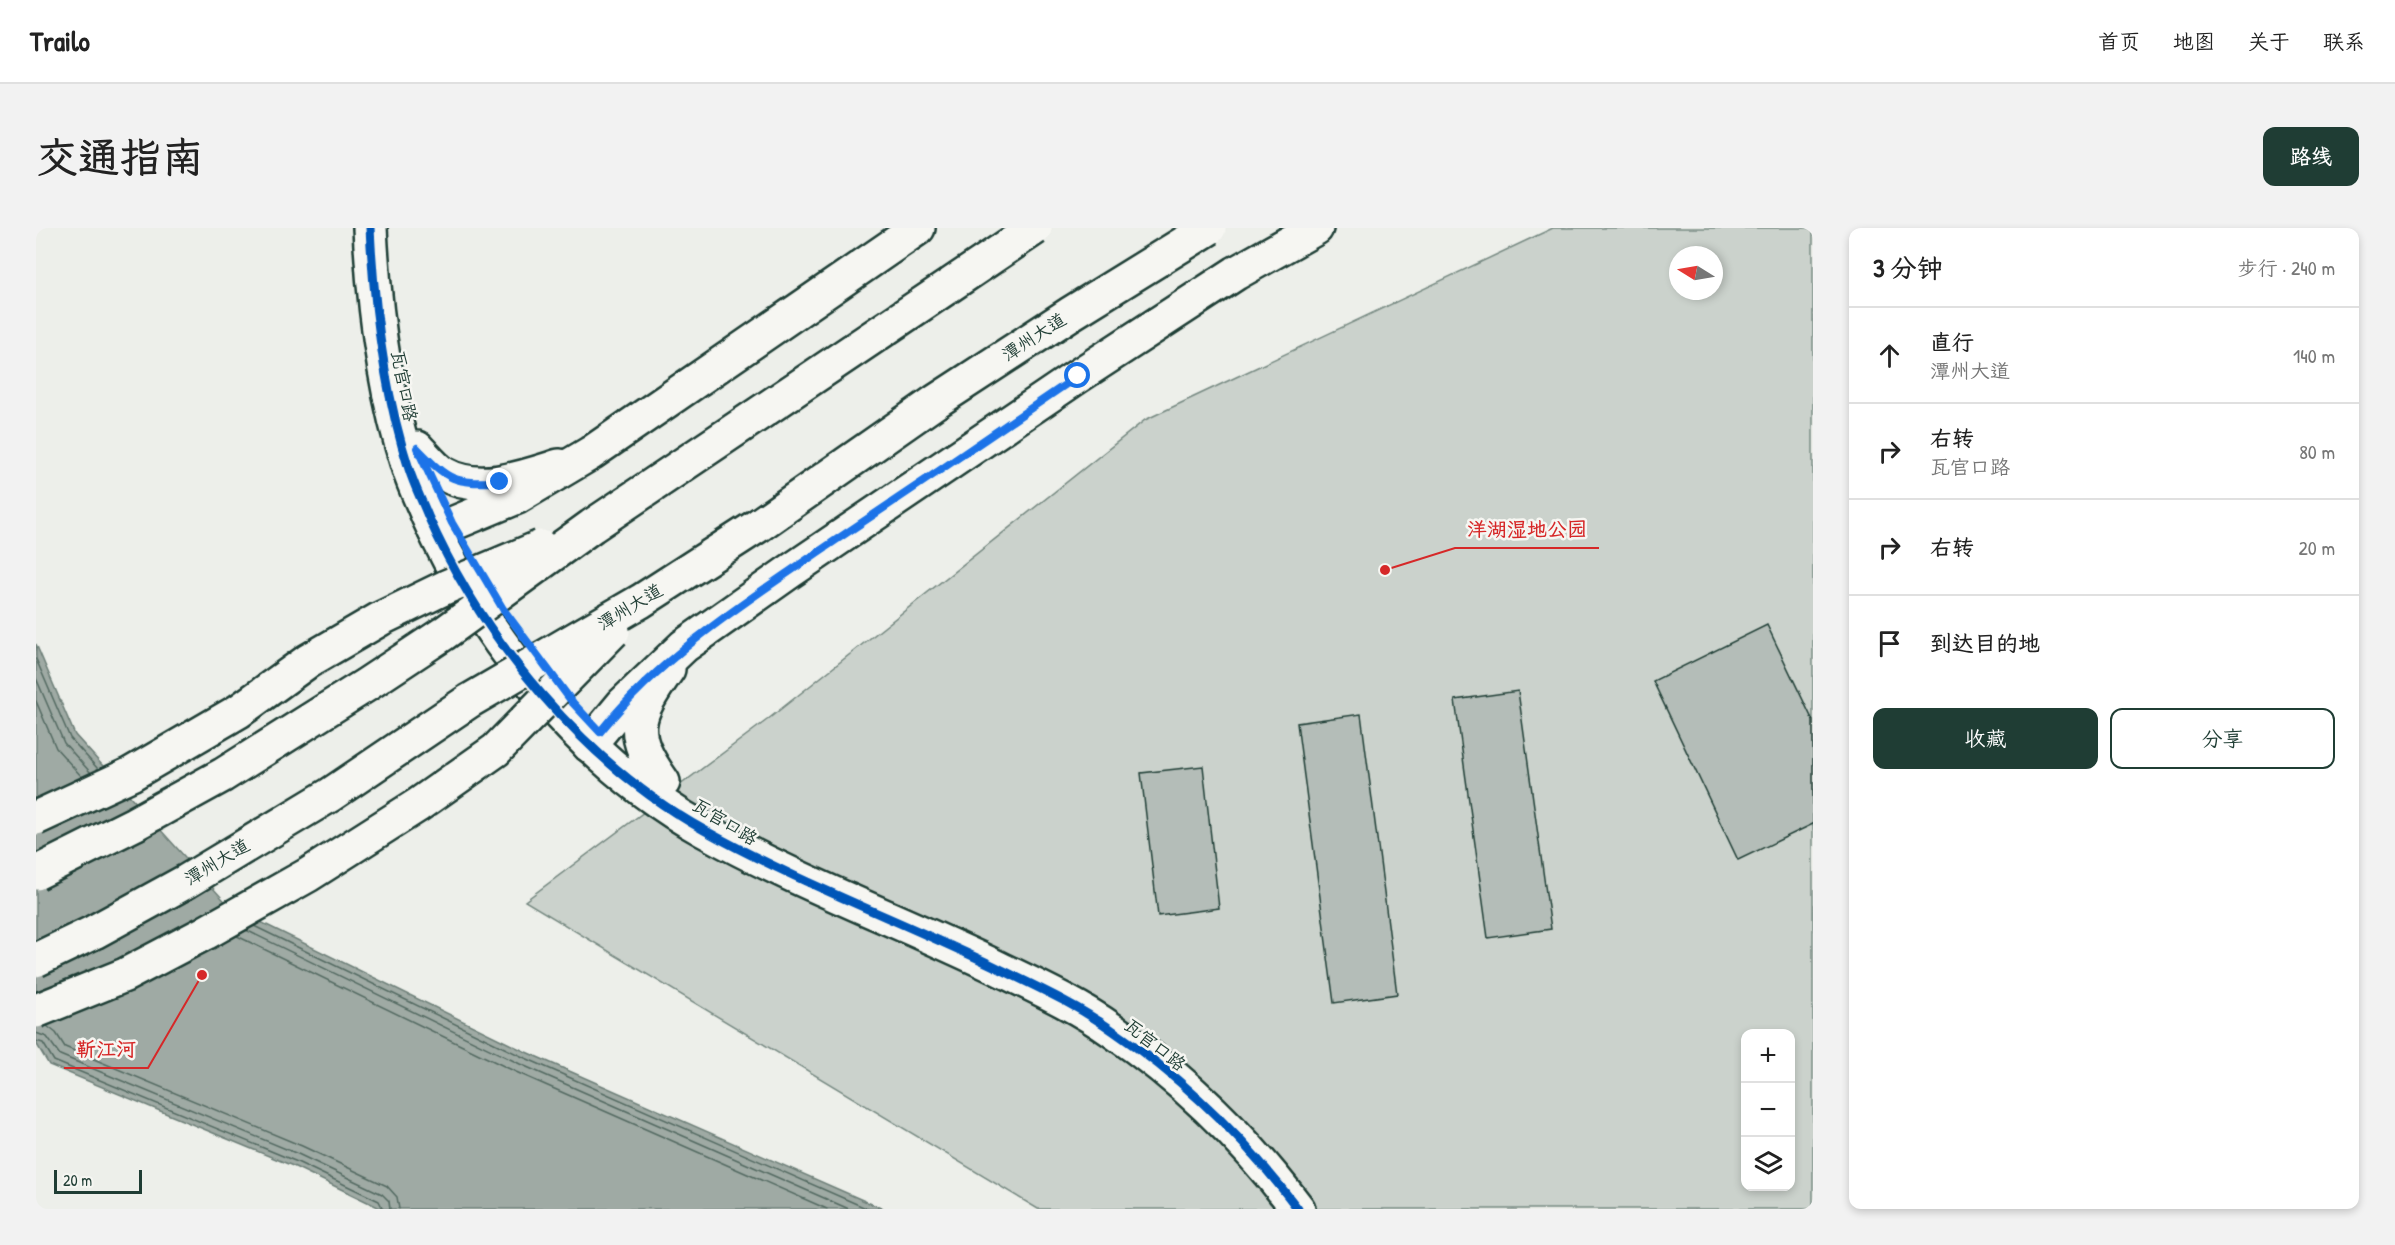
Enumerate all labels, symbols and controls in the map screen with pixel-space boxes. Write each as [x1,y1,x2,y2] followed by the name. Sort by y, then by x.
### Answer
[30,22,90,60] text: Trailo
[2098,27,2140,56] text: 首页
[2173,27,2215,56] text: 地图
[2248,27,2290,56] text: 关于
[2323,27,2365,56] text: 联系
[2263,127,2359,186] button: 路线
[36,128,204,185] text: 交通指南
[1669,246,1723,300] north arrow
[1873,250,1943,285] text: 3 分钟
[2238,254,2335,281] text: 步行 · 240 m
[997,306,1071,367] street label: 潭州大道
[1930,327,1974,357] text: 直行
[1873,339,1906,372] icon: ahead
[2293,342,2335,369] text: 140 m
[385,348,424,424] street label: 瓦官口路
[1930,357,2010,384] text: 潭州大道
[1064,362,1090,388] route start
[1930,423,1974,453] text: 右转
[1873,435,1906,468] icon: right
[2299,438,2335,465] text: 80 m
[1930,453,2010,480] text: 瓦官口路
[486,468,512,494] route end
[1455,510,1599,548] callout: 洋湖湿地公园
[1467,515,1587,542] text: 洋湖湿地公园
[1873,531,1906,564] icon: right
[1930,532,1974,562] text: 右转
[2298,534,2335,561] text: 20 m
[592,577,667,636] street label: 潭州大道
[1873,627,1906,660] icon: arrive
[1930,628,2040,658] text: 到达目的地
[1873,708,2098,769] button: 收藏
[2110,708,2335,769] button: 分享
[688,792,763,851] street label: 瓦官口路
[179,832,254,891] street label: 潭州大道
[1119,1013,1191,1077] street label: 瓦官口路
[1741,1029,1795,1191] map controls
[1741,1029,1795,1083] button: +
[64,1030,148,1068] callout: 靳江河
[76,1035,136,1062] text: 靳江河
[1741,1083,1795,1137] button: −
[1741,1137,1795,1191] button: layers
[54,1167,142,1194] scale bar
[63,1169,92,1191] text: 20 m

